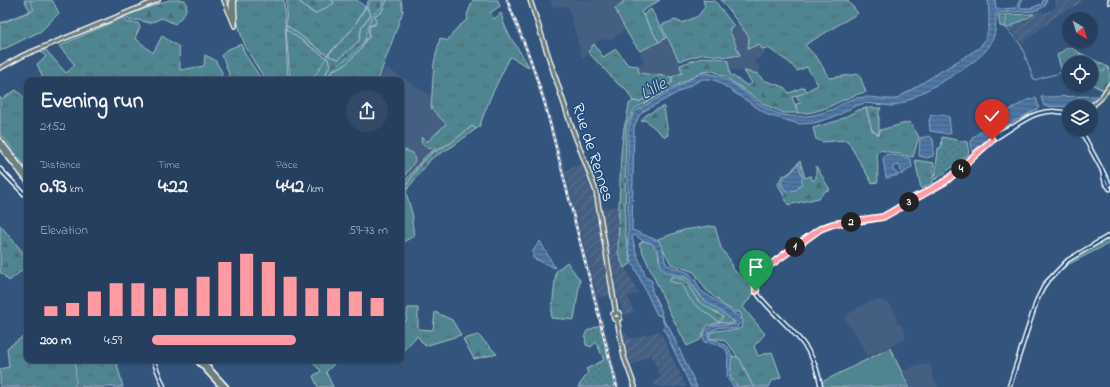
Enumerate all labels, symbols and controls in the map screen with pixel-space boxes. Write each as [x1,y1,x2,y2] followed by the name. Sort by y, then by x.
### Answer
[1062,12,1098,48] north arrow
[1062,12,1098,136] map controls
[1062,56,1098,92] button: locate
[636,71,673,108] water label: L'Ille
[40,86,144,118] text: Evening run
[346,90,388,132] button: share
[975,99,1009,140] pin
[565,100,620,205] street label: Rue de Rennes
[1062,100,1098,136] button: layers
[981,105,1003,127] icon: check
[40,117,66,136] text: 21:52
[40,157,81,173] text: Distance
[158,157,180,173] text: Time
[276,157,297,173] text: Pace
[951,159,971,179] pin: 4
[959,161,963,177] text: 4
[40,173,67,202] text: 0.93
[158,173,188,202] text: 4:22
[276,173,304,202] text: 4:42
[67,181,83,197] text: km
[304,181,324,197] text: /km
[899,192,919,212] pin: 3
[907,194,911,210] text: 3
[841,212,861,232] pin: 2
[848,214,854,230] text: 2
[40,221,88,240] text: Elevation
[349,221,388,240] text: 59–73 m
[785,237,805,257] pin: 1
[793,239,797,255] text: 1
[739,250,773,291] pin
[745,256,767,278] icon: arrive
[40,331,71,350] text: 200 m
[104,331,122,350] text: 4:59

